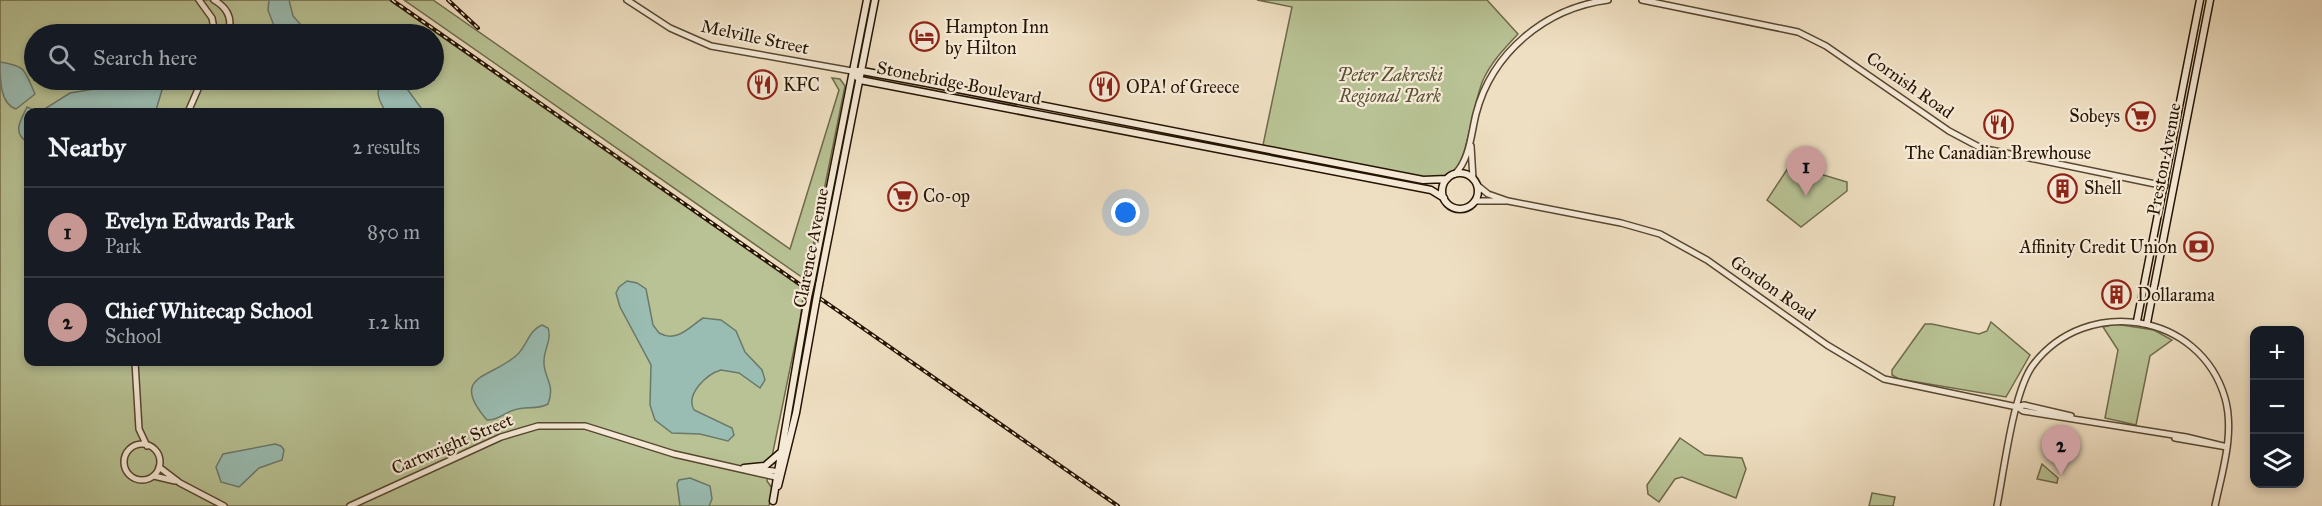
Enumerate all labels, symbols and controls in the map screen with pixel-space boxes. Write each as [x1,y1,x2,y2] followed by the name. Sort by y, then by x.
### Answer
[699,15,812,59] street label: Melville Street
[945,16,1049,59] place label: Hampton Inn by Hilton
[908,21,940,53] hotel icon: Hampton Inn by Hilton
[24,24,444,90] search box
[45,41,78,74] icon: search
[93,44,197,71] text: Search here
[1862,47,1958,123] street label: Cornish Road
[875,56,1043,111] street label: Stonebridge Boulevard
[1337,64,1443,107] park label: Peter Zakreski Regional Park
[746,69,778,101] restaurant icon: KFC
[1089,71,1121,103] restaurant icon: OPA! of Greece
[783,74,820,96] place label: KFC
[1126,76,1239,98] place label: OPA! of Greece
[2125,100,2157,132] supermarket icon: Sobeys
[2142,101,2186,217] street label: Preston Avenue
[2069,105,2120,127] place label: Sobeys
[1982,108,2014,140] restaurant icon: The Canadian Brewhouse
[48,131,126,163] text: Nearby
[352,135,420,159] text: 2 results
[1905,142,2091,164] place label: The Canadian Brewhouse
[1786,146,1826,196] pin: 1
[2047,172,2079,204] building icon: Shell
[2084,177,2122,199] place label: Shell
[886,180,918,212] supermarket icon: Co-op
[923,185,970,207] place label: Co-op
[789,186,833,310] street label: Clarence Avenue
[1111,198,1140,227] your location
[105,207,294,234] text: Evelyn Edwards Park
[64,220,71,244] text: 1
[367,220,420,244] text: 850 m
[2182,231,2214,263] bank icon: Affinity Credit Union
[105,234,141,258] text: Park
[2018,236,2177,258] place label: Affinity Credit Union
[1726,251,1820,325] street label: Gordon Road
[2100,279,2132,311] building icon: Dollarama
[2137,284,2215,306] place label: Dollarama
[105,297,312,324] text: Chief Whitecap School
[63,310,72,334] text: 2
[368,310,420,334] text: 1.2 km
[105,324,162,348] text: School
[2250,326,2304,488] map controls
[2250,326,2304,380] button: +
[2250,380,2304,434] button: −
[388,408,517,480] street label: Cartwright Street
[2042,426,2080,475] pin: 2
[2250,434,2304,488] button: layers

